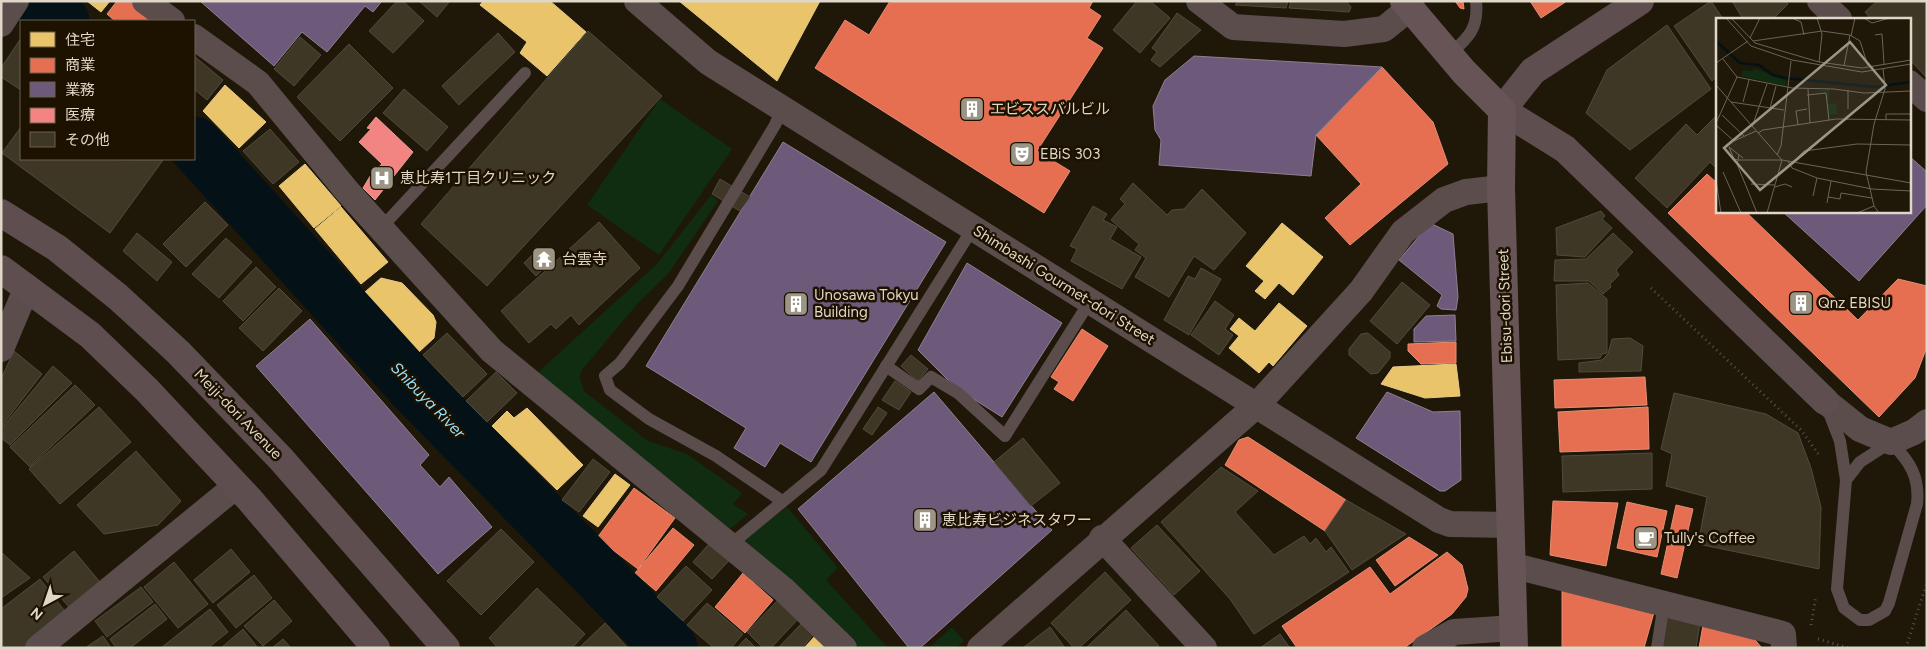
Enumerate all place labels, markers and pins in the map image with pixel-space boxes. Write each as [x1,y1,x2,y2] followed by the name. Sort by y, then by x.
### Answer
[959,96,985,122] building icon: エビススバルビル
[990,100,1110,118] place label: エビススバルビル
[1009,141,1035,167] theatre icon: EBiS 303
[1040,145,1100,163] place label: EBiS 303
[369,165,395,191] hospital icon: 恵比寿1丁目クリニック
[400,169,556,187] place label: 恵比寿1丁目クリニック
[531,246,557,272] temple icon: 台雲寺
[562,250,607,268] place label: 台雲寺
[814,286,919,321] place label: Unosawa Tokyu Building
[1788,290,1814,316] building icon: Qnz EBISU
[783,291,809,317] building icon: Unosawa Tokyu Building
[1818,294,1891,312] place label: Qnz EBISU
[912,507,938,533] building icon: 恵比寿ビジネスタワー
[942,511,1092,529] place label: 恵比寿ビジネスタワー
[1633,525,1659,551] cafe icon: Tully's Coffee
[1664,529,1755,547] place label: Tully's Coffee

